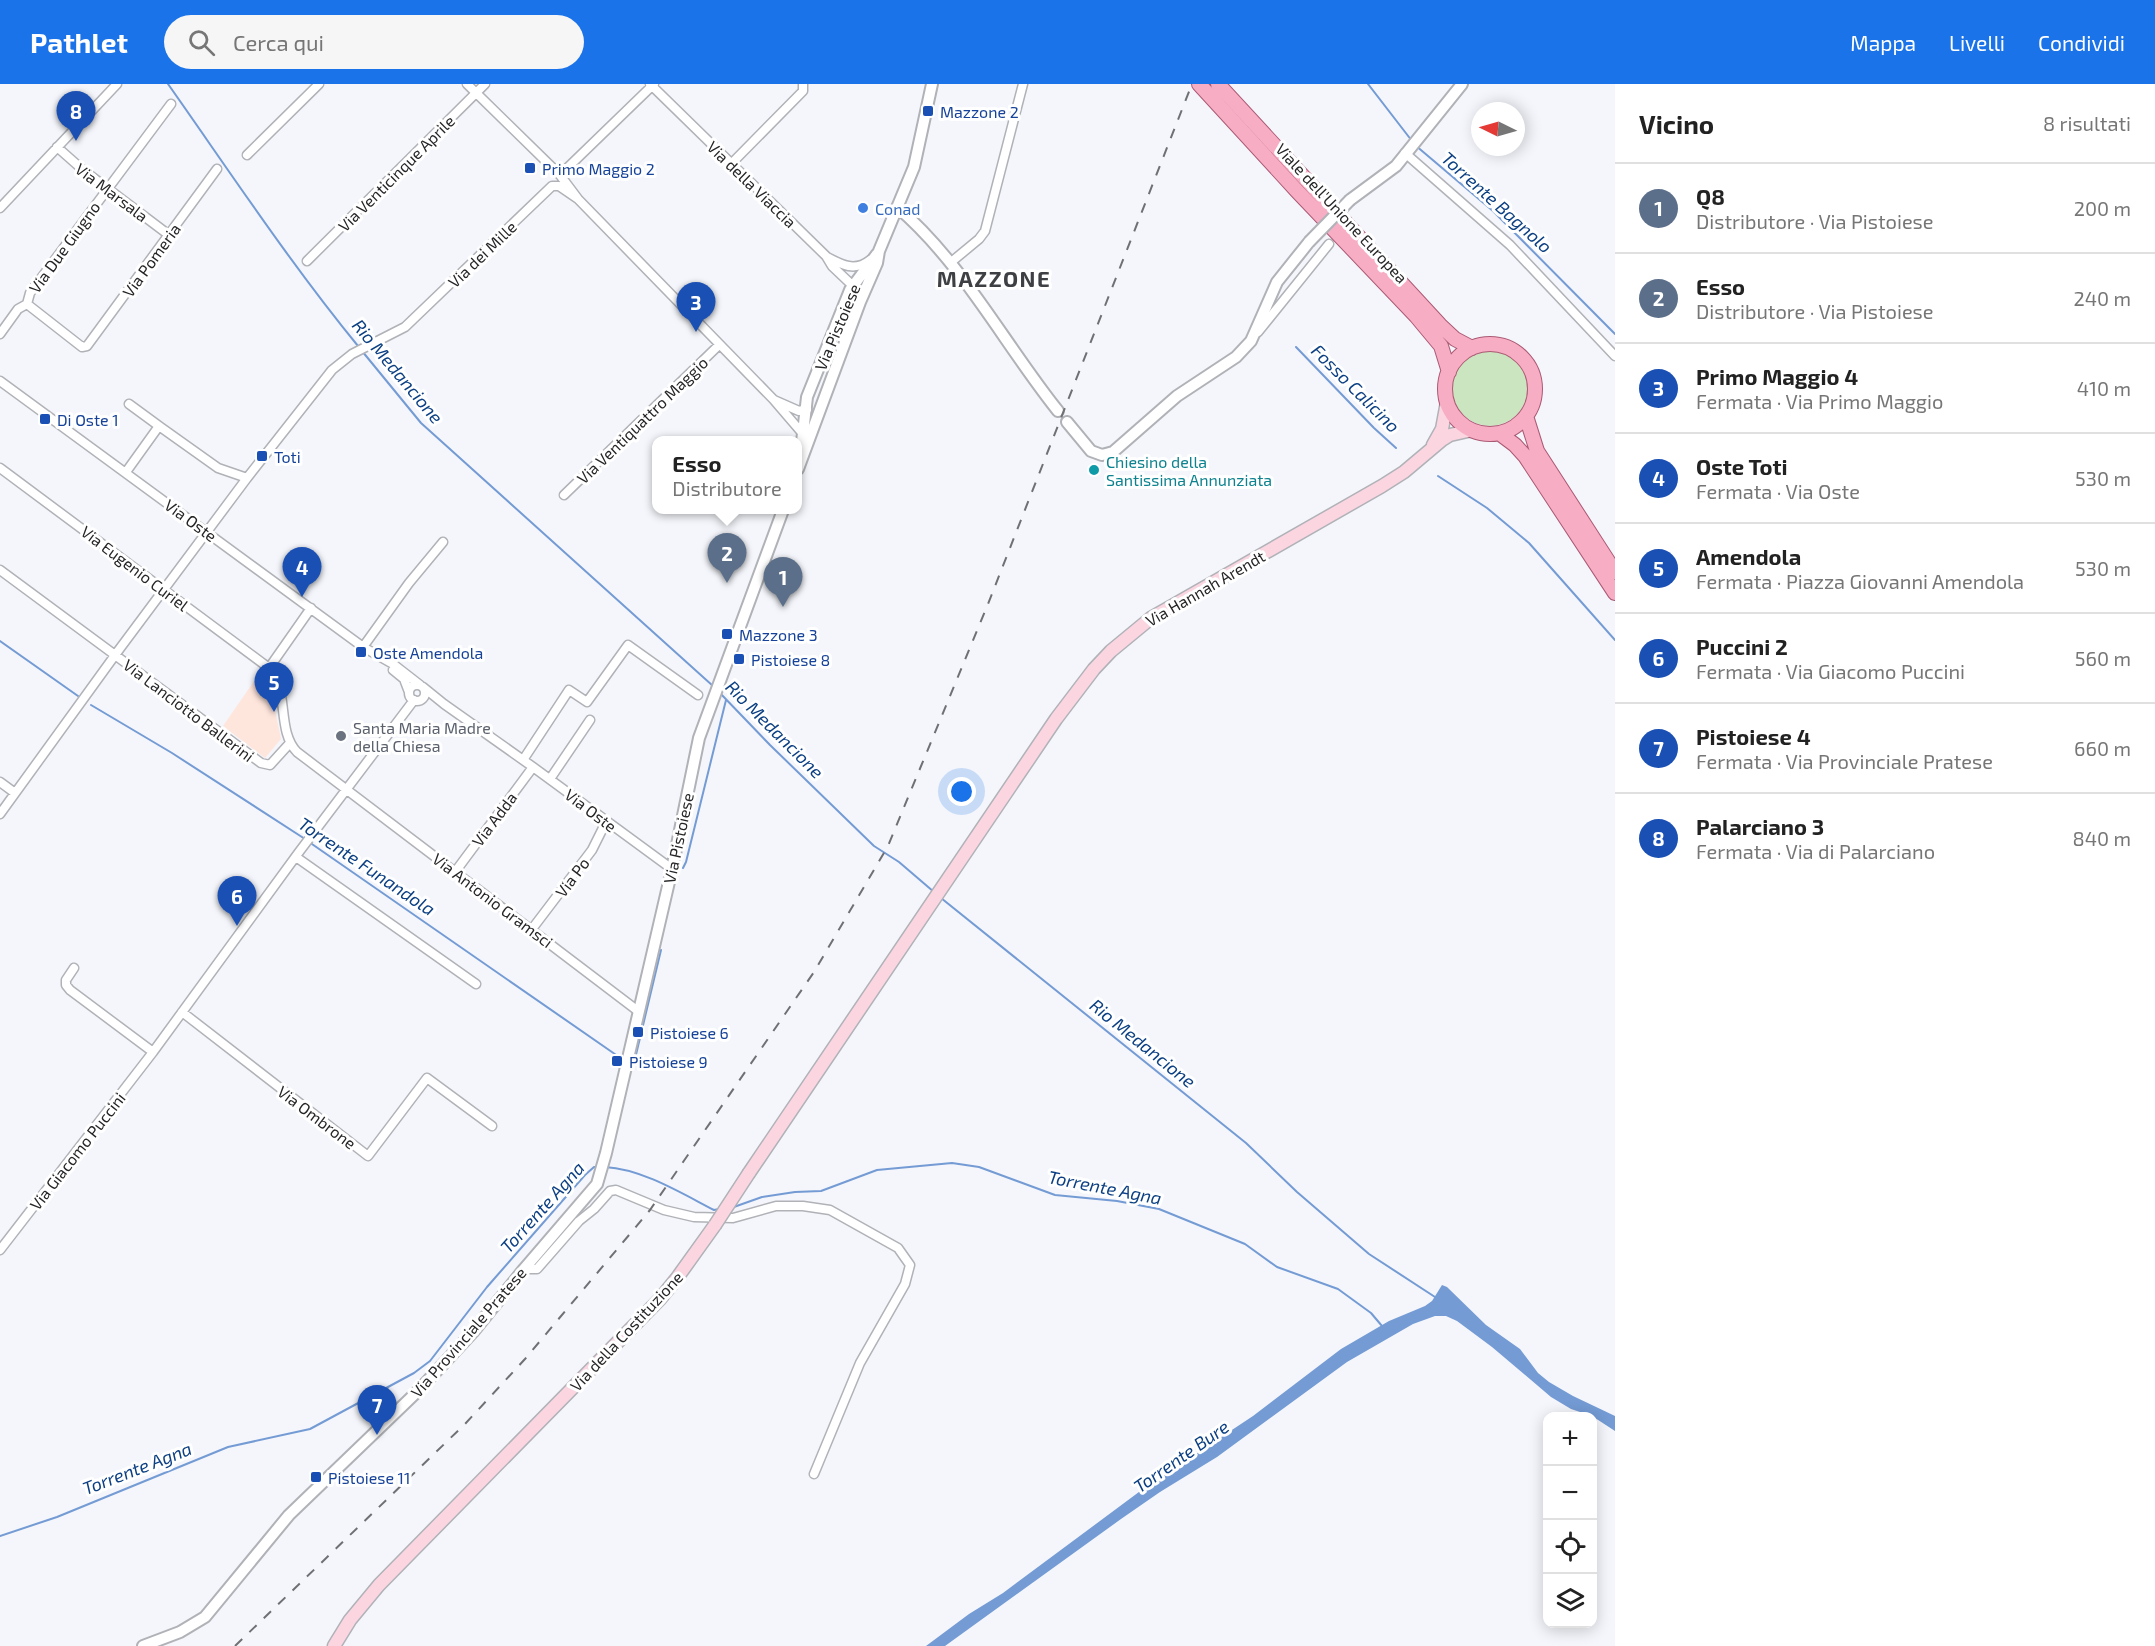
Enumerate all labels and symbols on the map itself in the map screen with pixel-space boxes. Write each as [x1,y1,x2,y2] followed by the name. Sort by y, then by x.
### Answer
[56,92,96,141] pin: 8
[940,102,1019,121] place label: Mazzone 2
[1471,102,1525,156] north arrow
[921,104,935,118] marker: Mazzone 2
[334,111,458,235] street label: Via Venticinque Aprile
[704,137,800,231] street label: Via della Viaccia
[1272,139,1412,287] street label: Viale dell'Unione Europea
[1437,147,1557,257] water label: Torrente Bagnolo
[72,159,152,225] street label: Via Marsala
[542,159,655,178] place label: Primo Maggio 2
[523,161,537,175] marker: Primo Maggio 2
[24,198,104,296] street label: Via Due Giugno
[875,199,920,218] place label: Conad
[856,201,870,215] marker: Conad
[444,217,520,291] street label: Via dei Mille
[118,220,184,300] street label: Via Pomeria
[937,265,1051,291] district label: MAZZONE
[810,281,864,373] street label: Via Pistoiese
[676,282,716,332] pin: 3
[348,314,448,428] water label: Rio Medancione
[1307,339,1405,437] water label: Fosso Calicino
[573,353,711,487] street label: Via Ventiquattro Maggio
[57,410,119,429] place label: Di Oste 1
[38,412,52,426] marker: Di Oste 1
[274,447,301,466] place label: Toti
[255,449,269,463] marker: Toti
[1106,452,1272,489] place label: Chiesino della Santissima Annunziata
[1087,463,1101,477] marker: Chiesino della Santissima Annunziata
[161,495,221,545] street label: Via Oste
[78,521,193,615] street label: Via Eugenio Curiel
[708,534,746,583] pin: 2
[1142,546,1268,630] street label: Via Hannah Arendt
[282,548,322,597] pin: 4
[764,558,802,607] pin: 1
[739,625,818,644] place label: Mazzone 3
[720,627,734,641] marker: Mazzone 3
[373,643,483,662] place label: Oste Amendola
[354,645,368,659] marker: Oste Amendola
[751,650,830,669] place label: Pistoiese 8
[732,652,746,666] marker: Pistoiese 8
[120,655,258,765] street label: Via Lanciotto Ballerini
[254,662,294,712] pin: 5
[721,675,829,783] water label: Rio Medancione
[353,718,491,755] place label: Santa Maria Madre della Chiesa
[334,729,348,743] marker: Santa Maria Madre della Chiesa
[947,777,976,806] your location
[561,784,621,836] street label: Via Oste
[468,788,520,850] street label: Via Adda
[659,791,697,885] street label: Via Pistoiese
[294,812,440,920] water label: Torrente Funandola
[429,849,557,951] street label: Via Antonio Gramsci
[551,854,593,900] street label: Via Po
[218,876,256,926] pin: 6
[1086,994,1201,1093] water label: Rio Medancione
[650,1023,729,1042] place label: Pistoiese 6
[631,1025,645,1039] marker: Pistoiese 6
[629,1052,708,1071] place label: Pistoiese 9
[610,1054,624,1068] marker: Pistoiese 9
[274,1081,360,1153] street label: Via Ombrone
[25,1089,129,1213] street label: Via Giacomo Puccini
[495,1157,589,1257] water label: Torrente Agna
[1046,1165,1164,1209] water label: Torrente Agna
[406,1263,530,1401] street label: Via Provinciale Pratese
[566,1267,686,1395] street label: Via della Costituzione
[358,1386,397,1435] pin: 7
[1129,1415,1233,1497] water label: Torrente Bure
[79,1437,195,1499] water label: Torrente Agna
[328,1468,410,1487] place label: Pistoiese 11
[309,1470,323,1484] marker: Pistoiese 11

